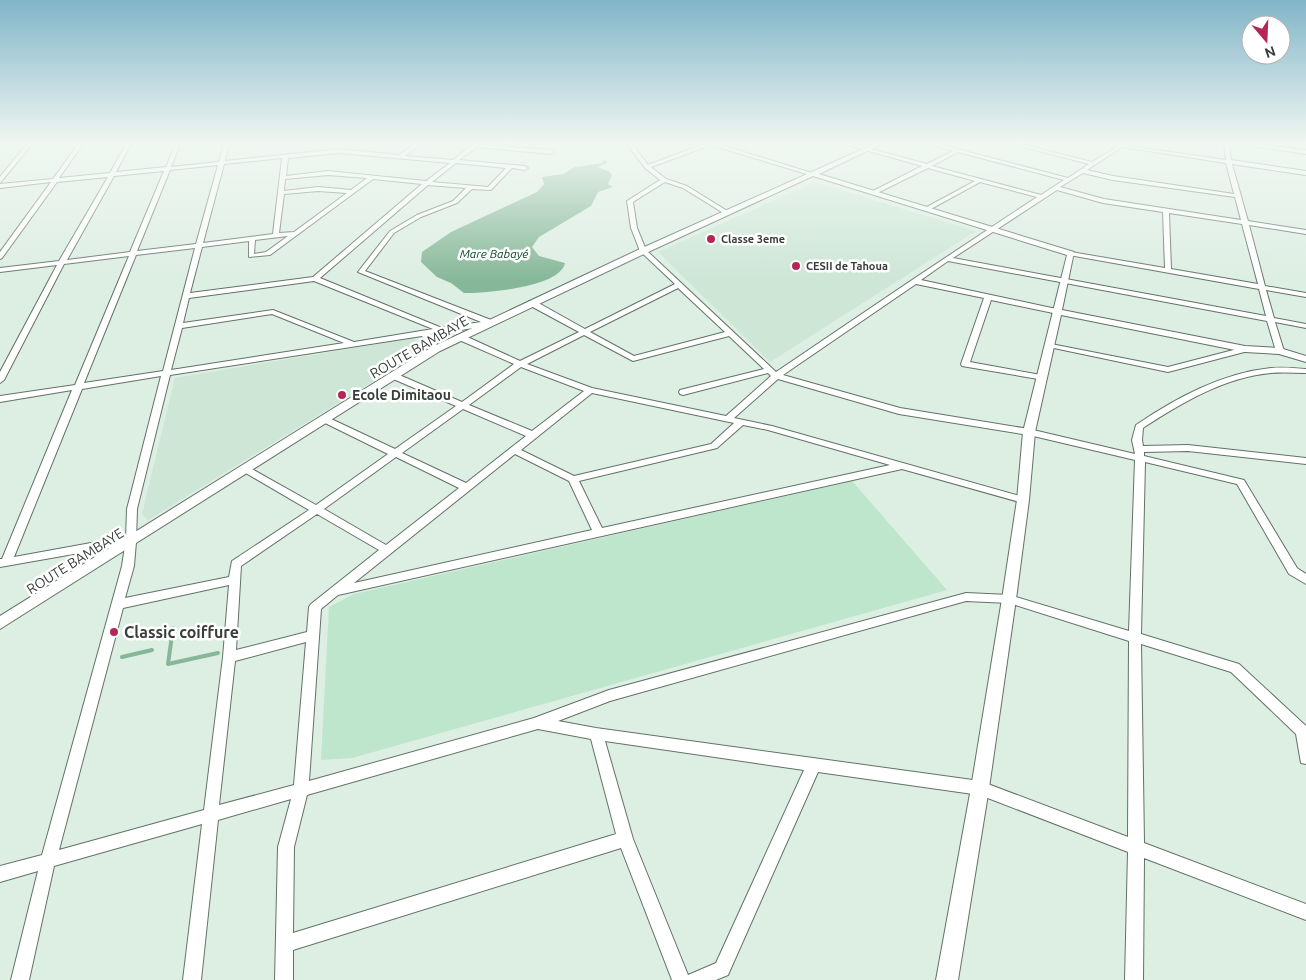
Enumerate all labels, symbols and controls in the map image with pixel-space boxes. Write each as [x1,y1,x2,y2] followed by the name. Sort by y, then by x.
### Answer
[1241,15,1291,65] north arrow
[1263,43,1278,62] text: N
[705,233,717,245] marker: Classe 3eme
[721,233,785,245] place label: Classe 3eme
[460,247,528,260] water label: Mare Babayé
[790,260,802,272] marker: CESII de Tahoua
[806,260,888,272] place label: CESII de Tahoua
[367,312,471,382] street label: ROUTE BAMBAYE
[352,387,451,403] place label: Ecole Dimitaou
[336,389,348,401] marker: Ecole Dimitaou
[24,525,126,597] street label: ROUTE BAMBAYE
[124,623,239,641] place label: Classic coiffure
[108,626,120,638] marker: Classic coiffure

